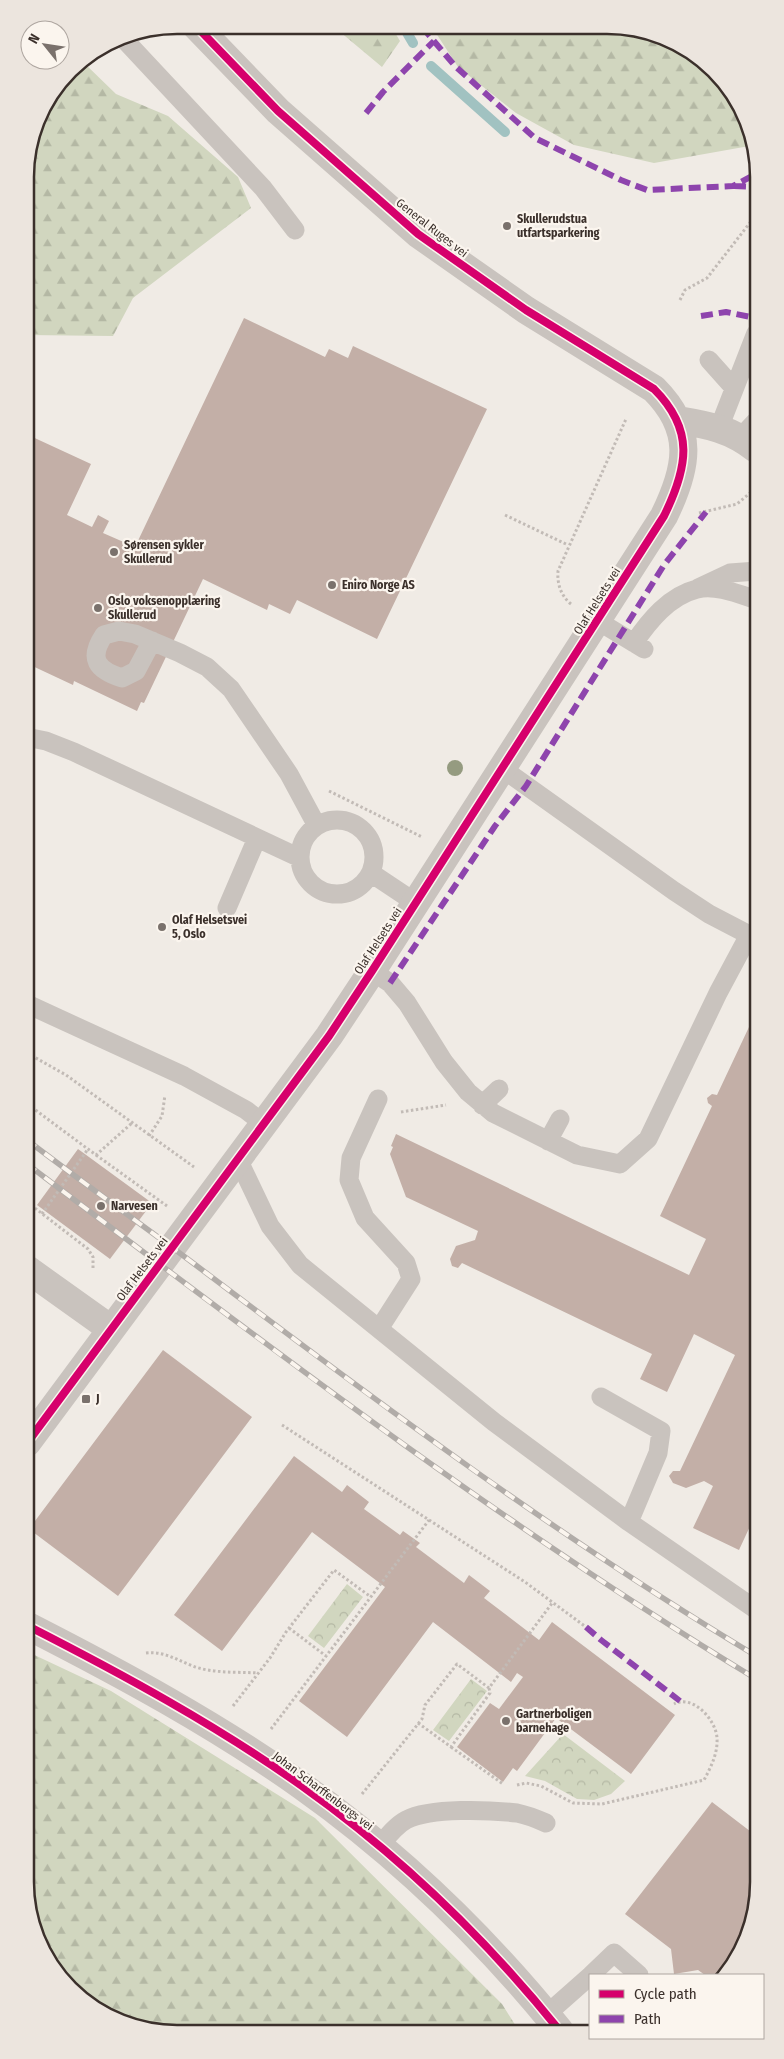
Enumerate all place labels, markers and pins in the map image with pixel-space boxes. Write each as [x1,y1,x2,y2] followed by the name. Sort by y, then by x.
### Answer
[517,212,600,240] place label: Skullerudstua utfartsparkering
[501,220,513,232] marker: Skullerudstua utfartsparkering
[124,538,204,566] place label: Sørensen sykler Skullerud
[108,546,120,558] marker: Sørensen sykler Skullerud
[342,578,415,592] place label: Eniro Norge AS
[326,579,338,591] marker: Eniro Norge AS
[108,594,220,622] place label: Oslo voksenopplæring Skullerud
[92,602,104,614] marker: Oslo voksenopplæring Skullerud
[172,913,247,941] place label: Olaf Helsetsvei 5, Oslo
[156,921,168,933] marker: Olaf Helsetsvei 5, Oslo
[111,1199,158,1213] place label: Narvesen
[95,1200,107,1212] marker: Narvesen
[95,1392,99,1406] place label: J
[80,1393,92,1405] marker: J
[516,1707,592,1735] place label: Gartnerboligen barnehage
[500,1715,512,1727] marker: Gartnerboligen barnehage

